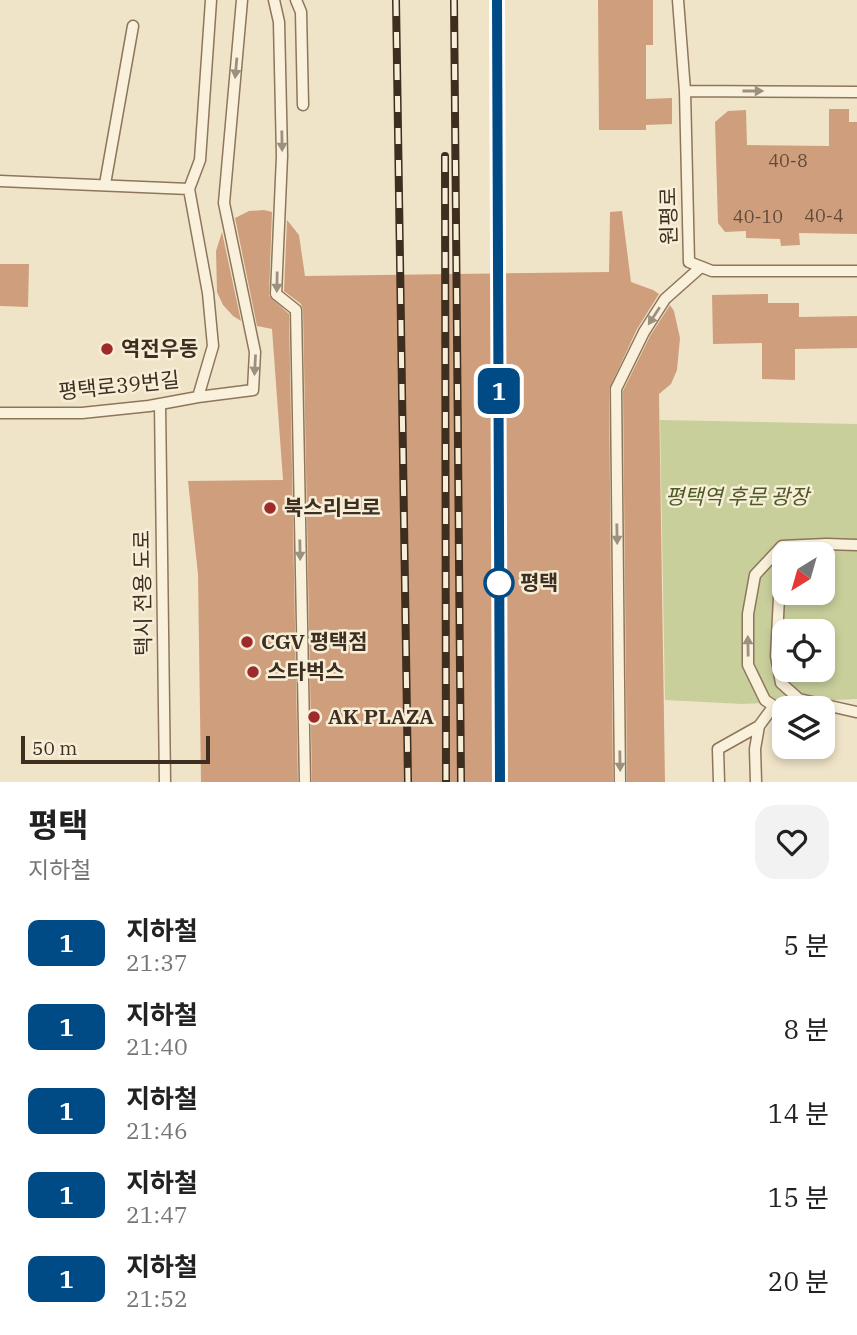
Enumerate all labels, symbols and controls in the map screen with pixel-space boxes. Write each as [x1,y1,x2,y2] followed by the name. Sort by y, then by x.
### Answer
[230,57,241,79] one-way arrow
[742,85,764,97] one-way arrow
[276,130,287,152] one-way arrow
[768,149,808,172] house number: 40-8
[653,187,683,245] street label: 원평로
[804,204,844,227] house number: 40-4
[733,205,783,228] house number: 40-10
[271,272,283,294] one-way arrow
[648,306,661,326] one-way arrow
[121,334,198,362] place label: 역전우동
[99,341,115,357] marker: 역전우동
[249,354,260,376] one-way arrow
[57,365,181,405] street label: 평택로39번길
[476,368,522,414] line badge: 1
[492,375,506,407] text: 1
[665,482,812,510] park label: 평택역 후문 광장
[284,493,381,521] place label: 북스리브로
[262,500,278,516] marker: 북스리브로
[611,523,623,545] one-way arrow
[127,530,157,656] street label: 택시 전용 도로
[294,539,306,561] one-way arrow
[772,542,835,606] north arrow
[772,542,835,759] map controls
[484,568,514,598] marker: 평택
[520,568,559,596] place label: 평택
[772,619,835,682] button: locate
[261,627,368,655] place label: CGV 평택점
[239,634,255,650] marker: CGV 평택점
[742,635,754,657] one-way arrow
[267,657,344,685] place label: 스타벅스
[245,664,261,680] marker: 스타벅스
[772,696,835,759] button: layers
[328,702,434,730] place label: AK PLAZA
[306,709,322,725] marker: AK PLAZA
[21,733,210,765] scale bar
[32,736,77,760] text: 50 m
[614,750,626,772] one-way arrow
[28,803,89,846] text: 평택
[755,805,829,879] button: heart
[28,854,91,884] text: 지하철
[126,913,198,947] text: 지하철
[59,927,74,959] text: 1
[783,928,829,962] text: 5 분
[126,947,188,977] text: 21:37
[126,997,198,1031] text: 지하철
[59,1011,74,1043] text: 1
[783,1012,829,1046] text: 8 분
[126,1031,188,1061] text: 21:40
[126,1081,198,1115] text: 지하철
[59,1095,74,1127] text: 1
[768,1096,829,1130] text: 14 분
[126,1115,188,1145] text: 21:46
[126,1165,198,1199] text: 지하철
[59,1179,74,1211] text: 1
[768,1180,829,1214] text: 15 분
[126,1199,188,1229] text: 21:47
[126,1249,198,1283] text: 지하철
[59,1263,74,1295] text: 1
[768,1264,829,1298] text: 20 분
[126,1283,188,1313] text: 21:52

